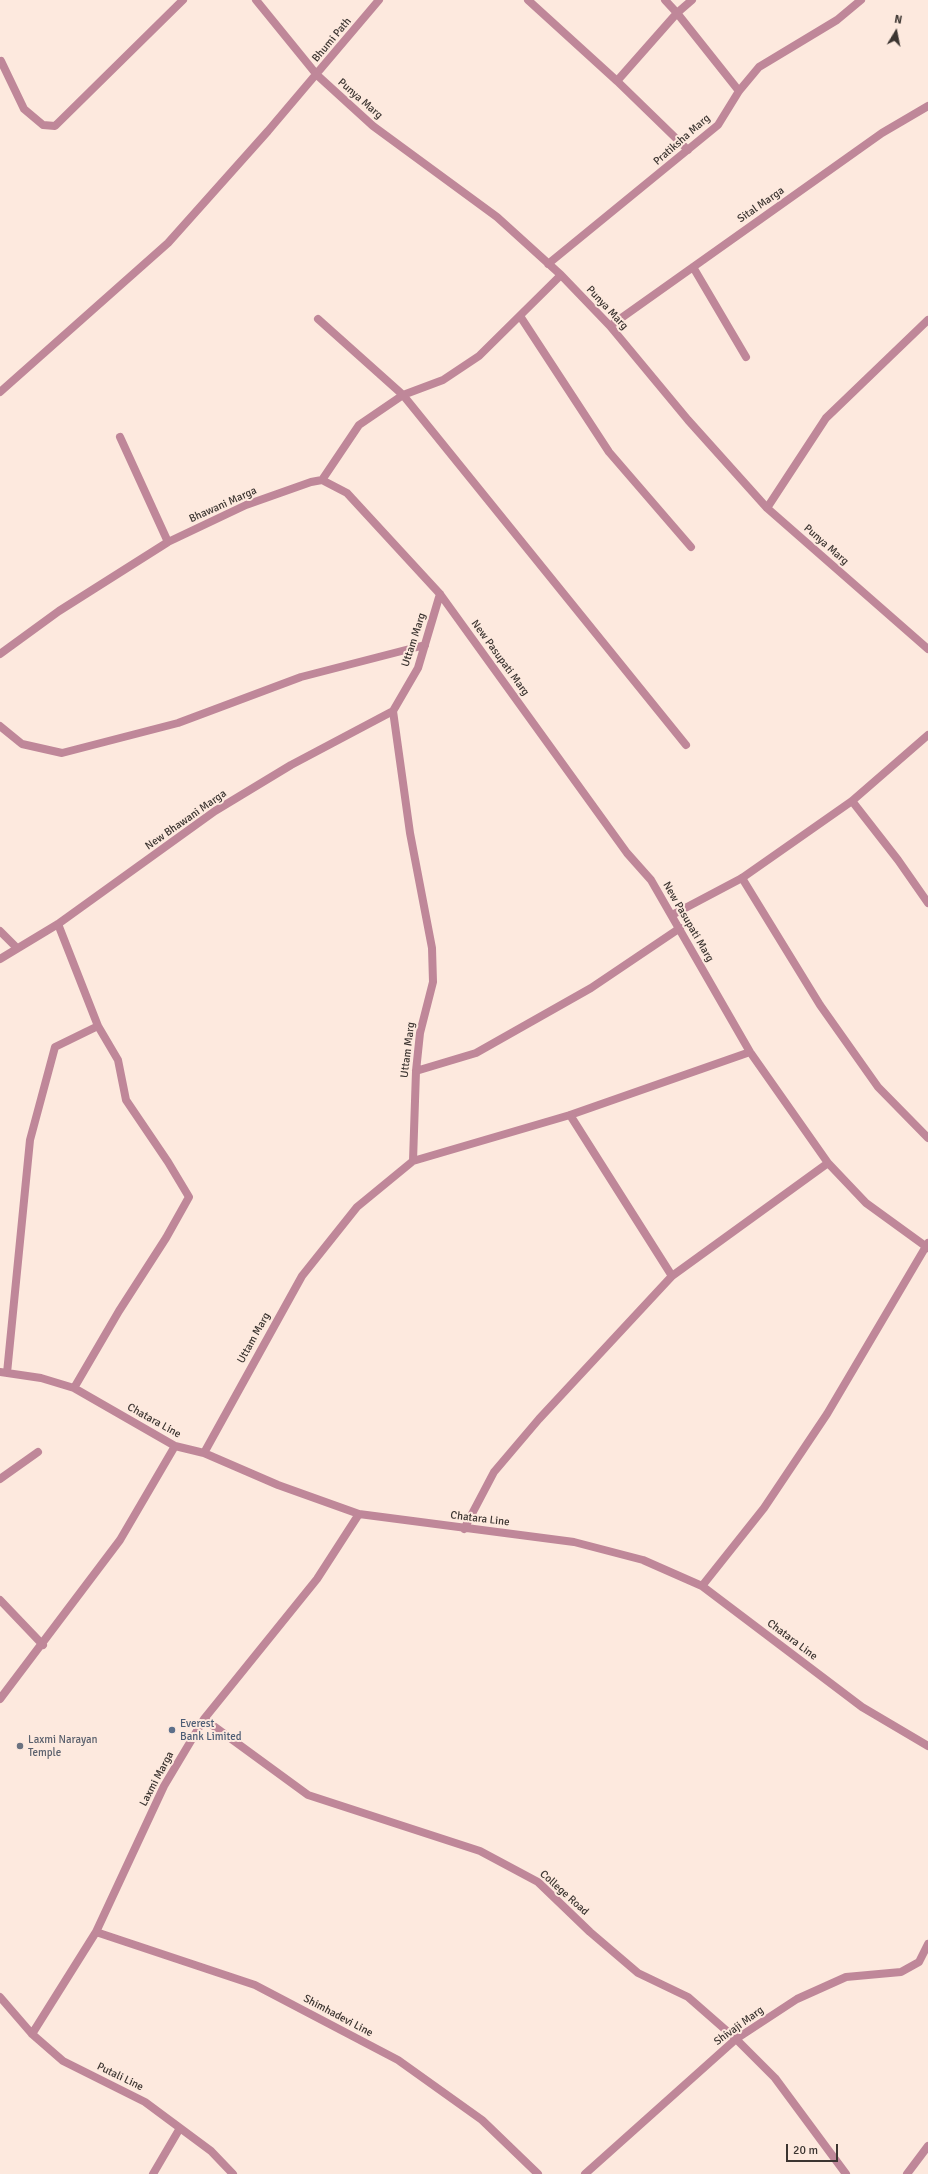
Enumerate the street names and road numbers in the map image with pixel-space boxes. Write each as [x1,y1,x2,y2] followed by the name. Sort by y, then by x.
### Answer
[310,15,354,65] street label: Bhumi Path
[335,76,385,122] street label: Punya Marg
[651,112,713,168] street label: Pratiksha Marg
[735,184,787,226] street label: Sital Marga
[583,283,631,333] street label: Punya Marg
[187,484,259,526] street label: Bhawani Marga
[801,522,851,568] street label: Punya Marg
[399,611,429,669] street label: Uttam Marg
[468,618,532,698] street label: New Pasupati Marg
[143,787,229,853] street label: New Bhawani Marga
[660,880,716,964] street label: New Pasupati Marg
[398,1021,418,1079] street label: Uttam Marg
[235,1310,273,1366] street label: Uttam Marg
[125,1401,183,1441] street label: Chatara Line
[450,1509,510,1529] street label: Chatara Line
[764,1617,820,1663] street label: Chatara Line
[137,1749,177,1809] street label: Laxmi Marga
[537,1868,591,1918] street label: College Road
[301,1992,375,2040] street label: Shimhadevi Line
[712,2004,766,2048] street label: Shivaji Marg
[95,2060,145,2094] street label: Putali Line

